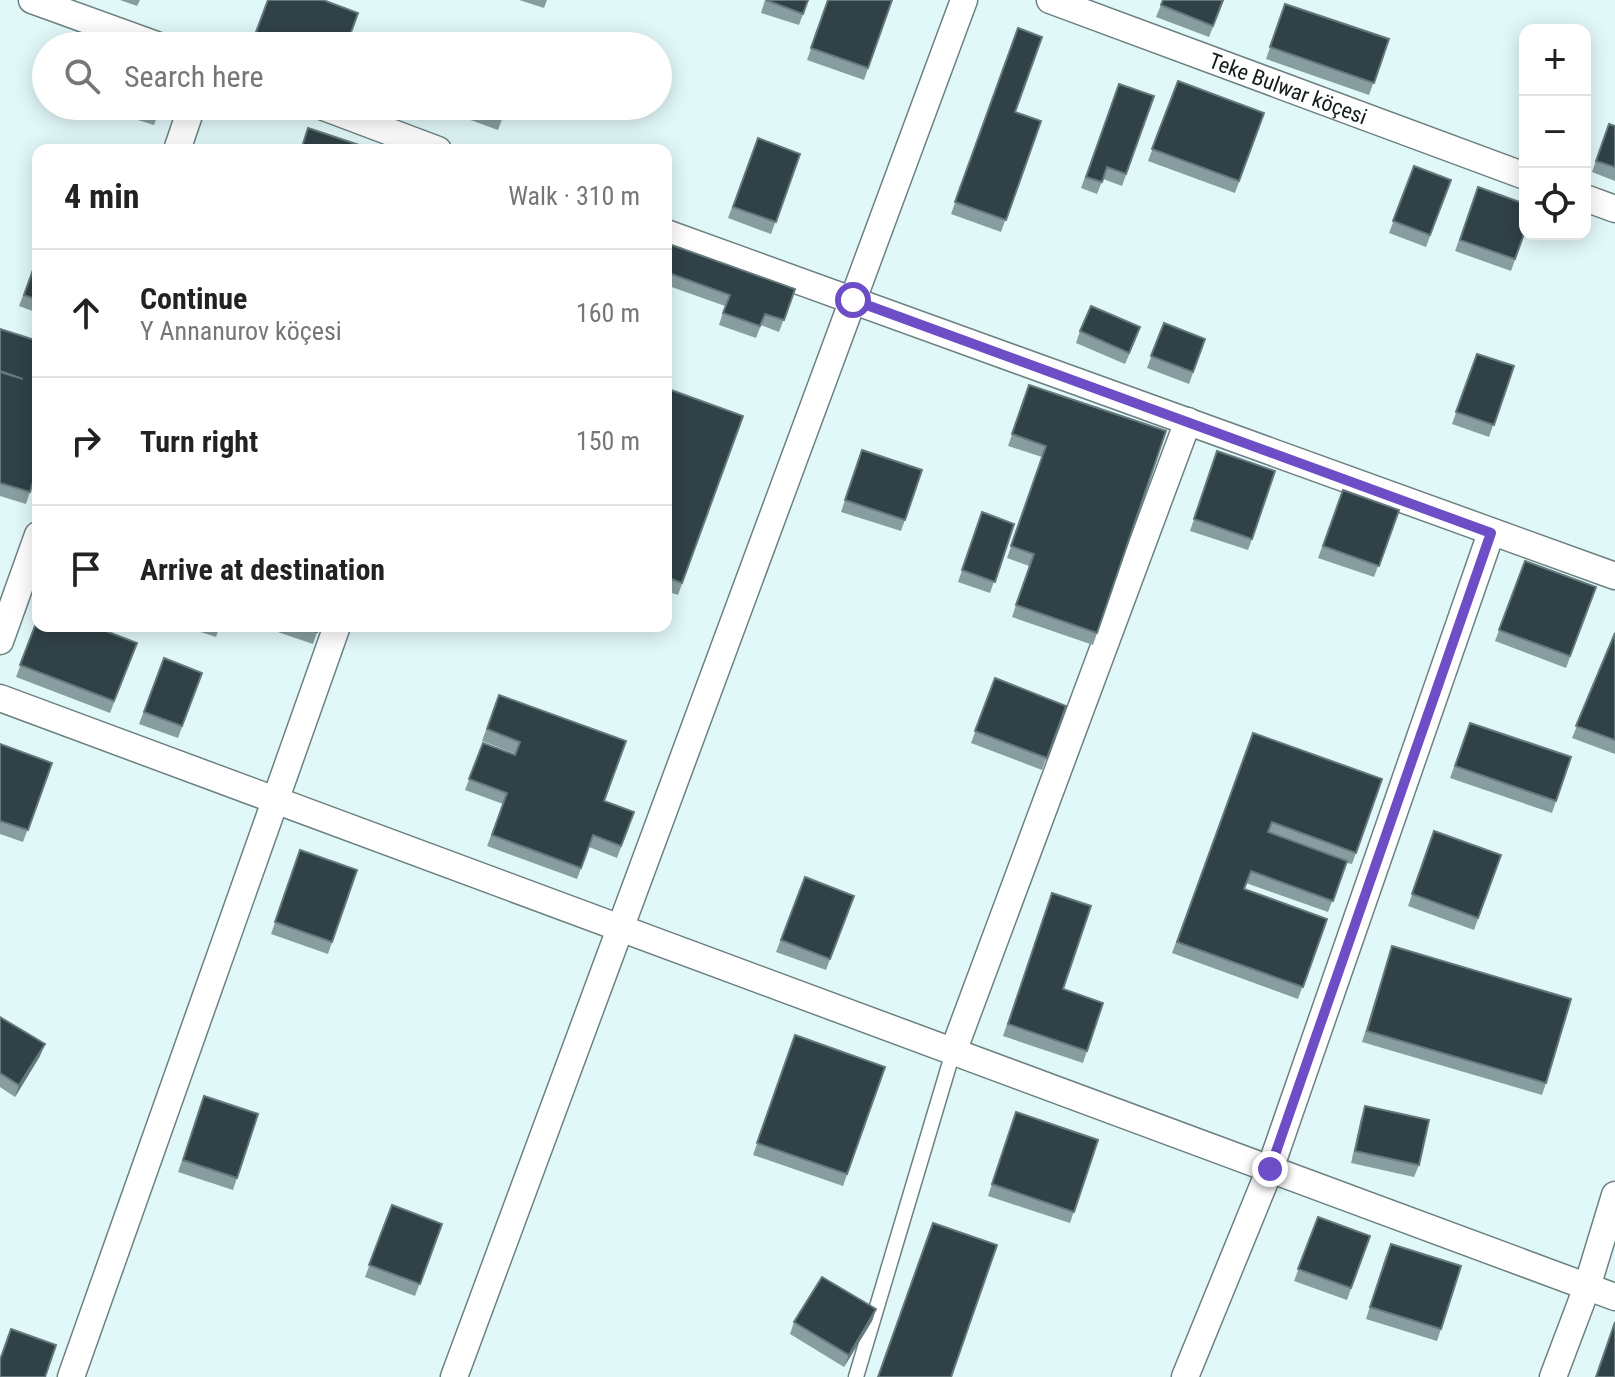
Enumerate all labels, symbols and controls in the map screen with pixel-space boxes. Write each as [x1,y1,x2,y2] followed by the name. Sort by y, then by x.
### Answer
[1519,24,1591,240] map controls
[1519,24,1591,96] button: +
[32,32,672,120] search box
[1206,48,1370,129] street label: Teke Bulwar köçesi
[60,54,104,98] icon: search
[124,59,264,94] text: Search here
[1519,96,1591,168] button: −
[1519,168,1591,240] button: locate
[64,176,140,216] text: 4 min
[508,181,640,211] text: Walk · 310 m
[140,281,247,316] text: Continue
[835,282,871,318] route start
[64,291,108,335] icon: ahead
[576,298,640,328] text: 160 m
[140,316,342,346] text: Y Annanurov köçesi
[64,419,108,463] icon: right
[140,424,258,459] text: Turn right
[576,426,640,456] text: 150 m
[64,547,108,591] icon: arrive
[140,552,385,587] text: Arrive at destination
[1252,1151,1288,1187] route end

